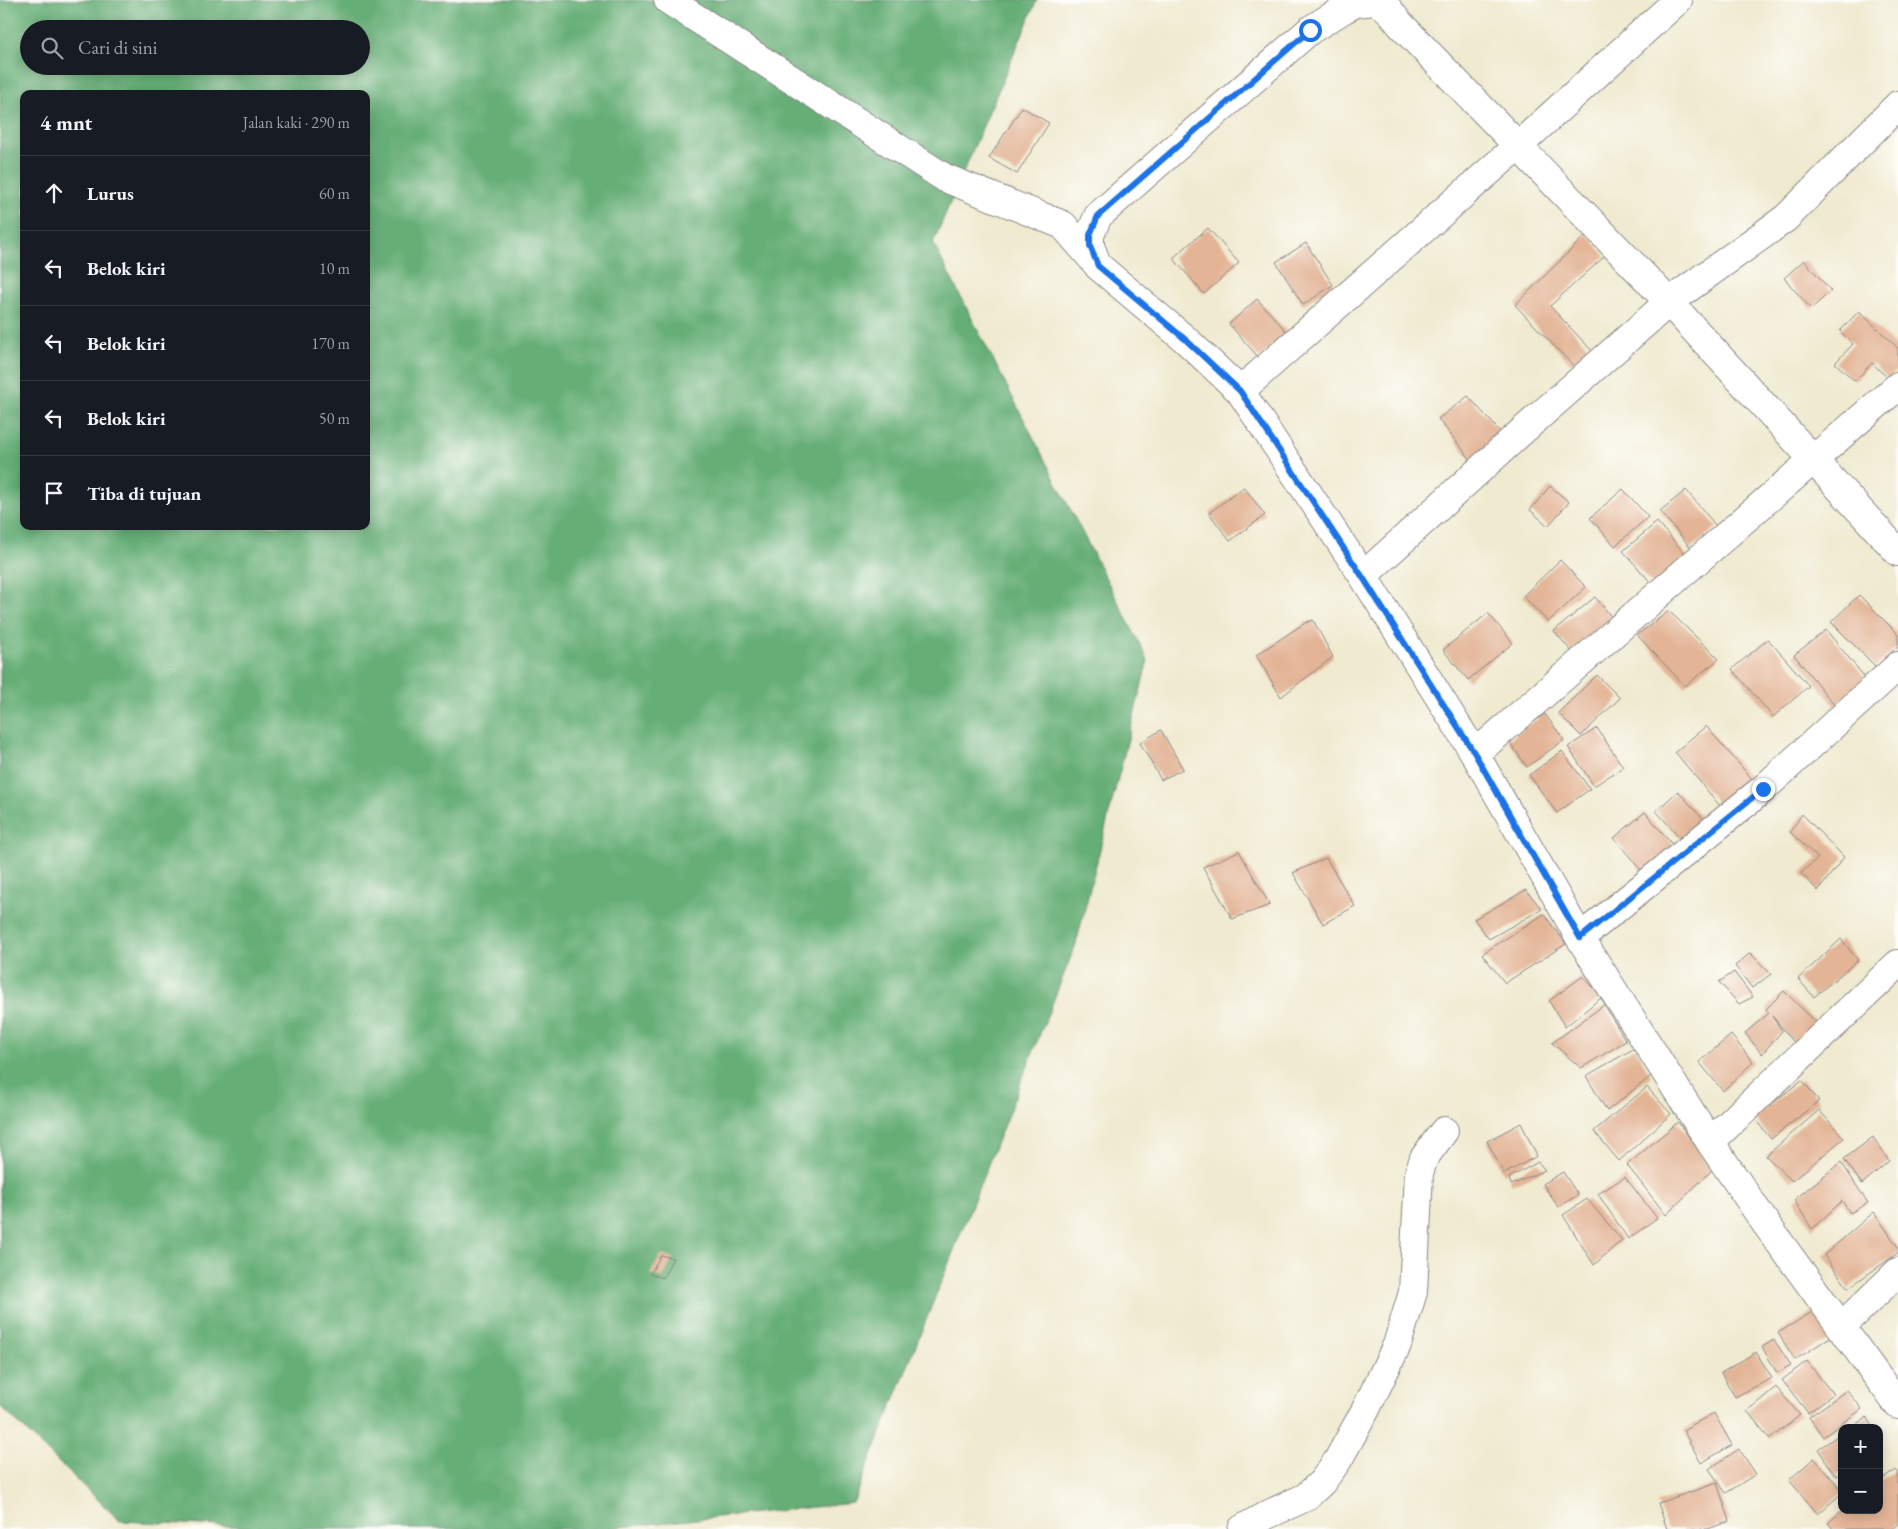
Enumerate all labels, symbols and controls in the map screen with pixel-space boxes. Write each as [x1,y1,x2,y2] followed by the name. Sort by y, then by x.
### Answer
[1299,19,1322,42] route start
[20,20,370,75] search box
[38,34,66,62] icon: search
[78,35,157,60] text: Cari di sini
[40,109,92,136] text: 4 mnt
[243,112,350,133] text: Jalan kaki · 290 m
[40,179,68,207] icon: ahead
[87,181,134,206] text: Lurus
[319,183,350,204] text: 60 m
[40,254,68,282] icon: left
[87,256,166,281] text: Belok kiri
[319,258,350,279] text: 10 m
[40,329,68,357] icon: left
[87,331,166,356] text: Belok kiri
[311,333,350,354] text: 170 m
[40,404,68,432] icon: left
[87,406,166,431] text: Belok kiri
[319,408,350,429] text: 50 m
[40,479,68,507] icon: arrive
[87,481,201,506] text: Tiba di tujuan
[1752,778,1775,801] route end
[1838,1424,1883,1514] map controls
[1838,1424,1883,1469] button: +
[1838,1469,1883,1514] button: −

